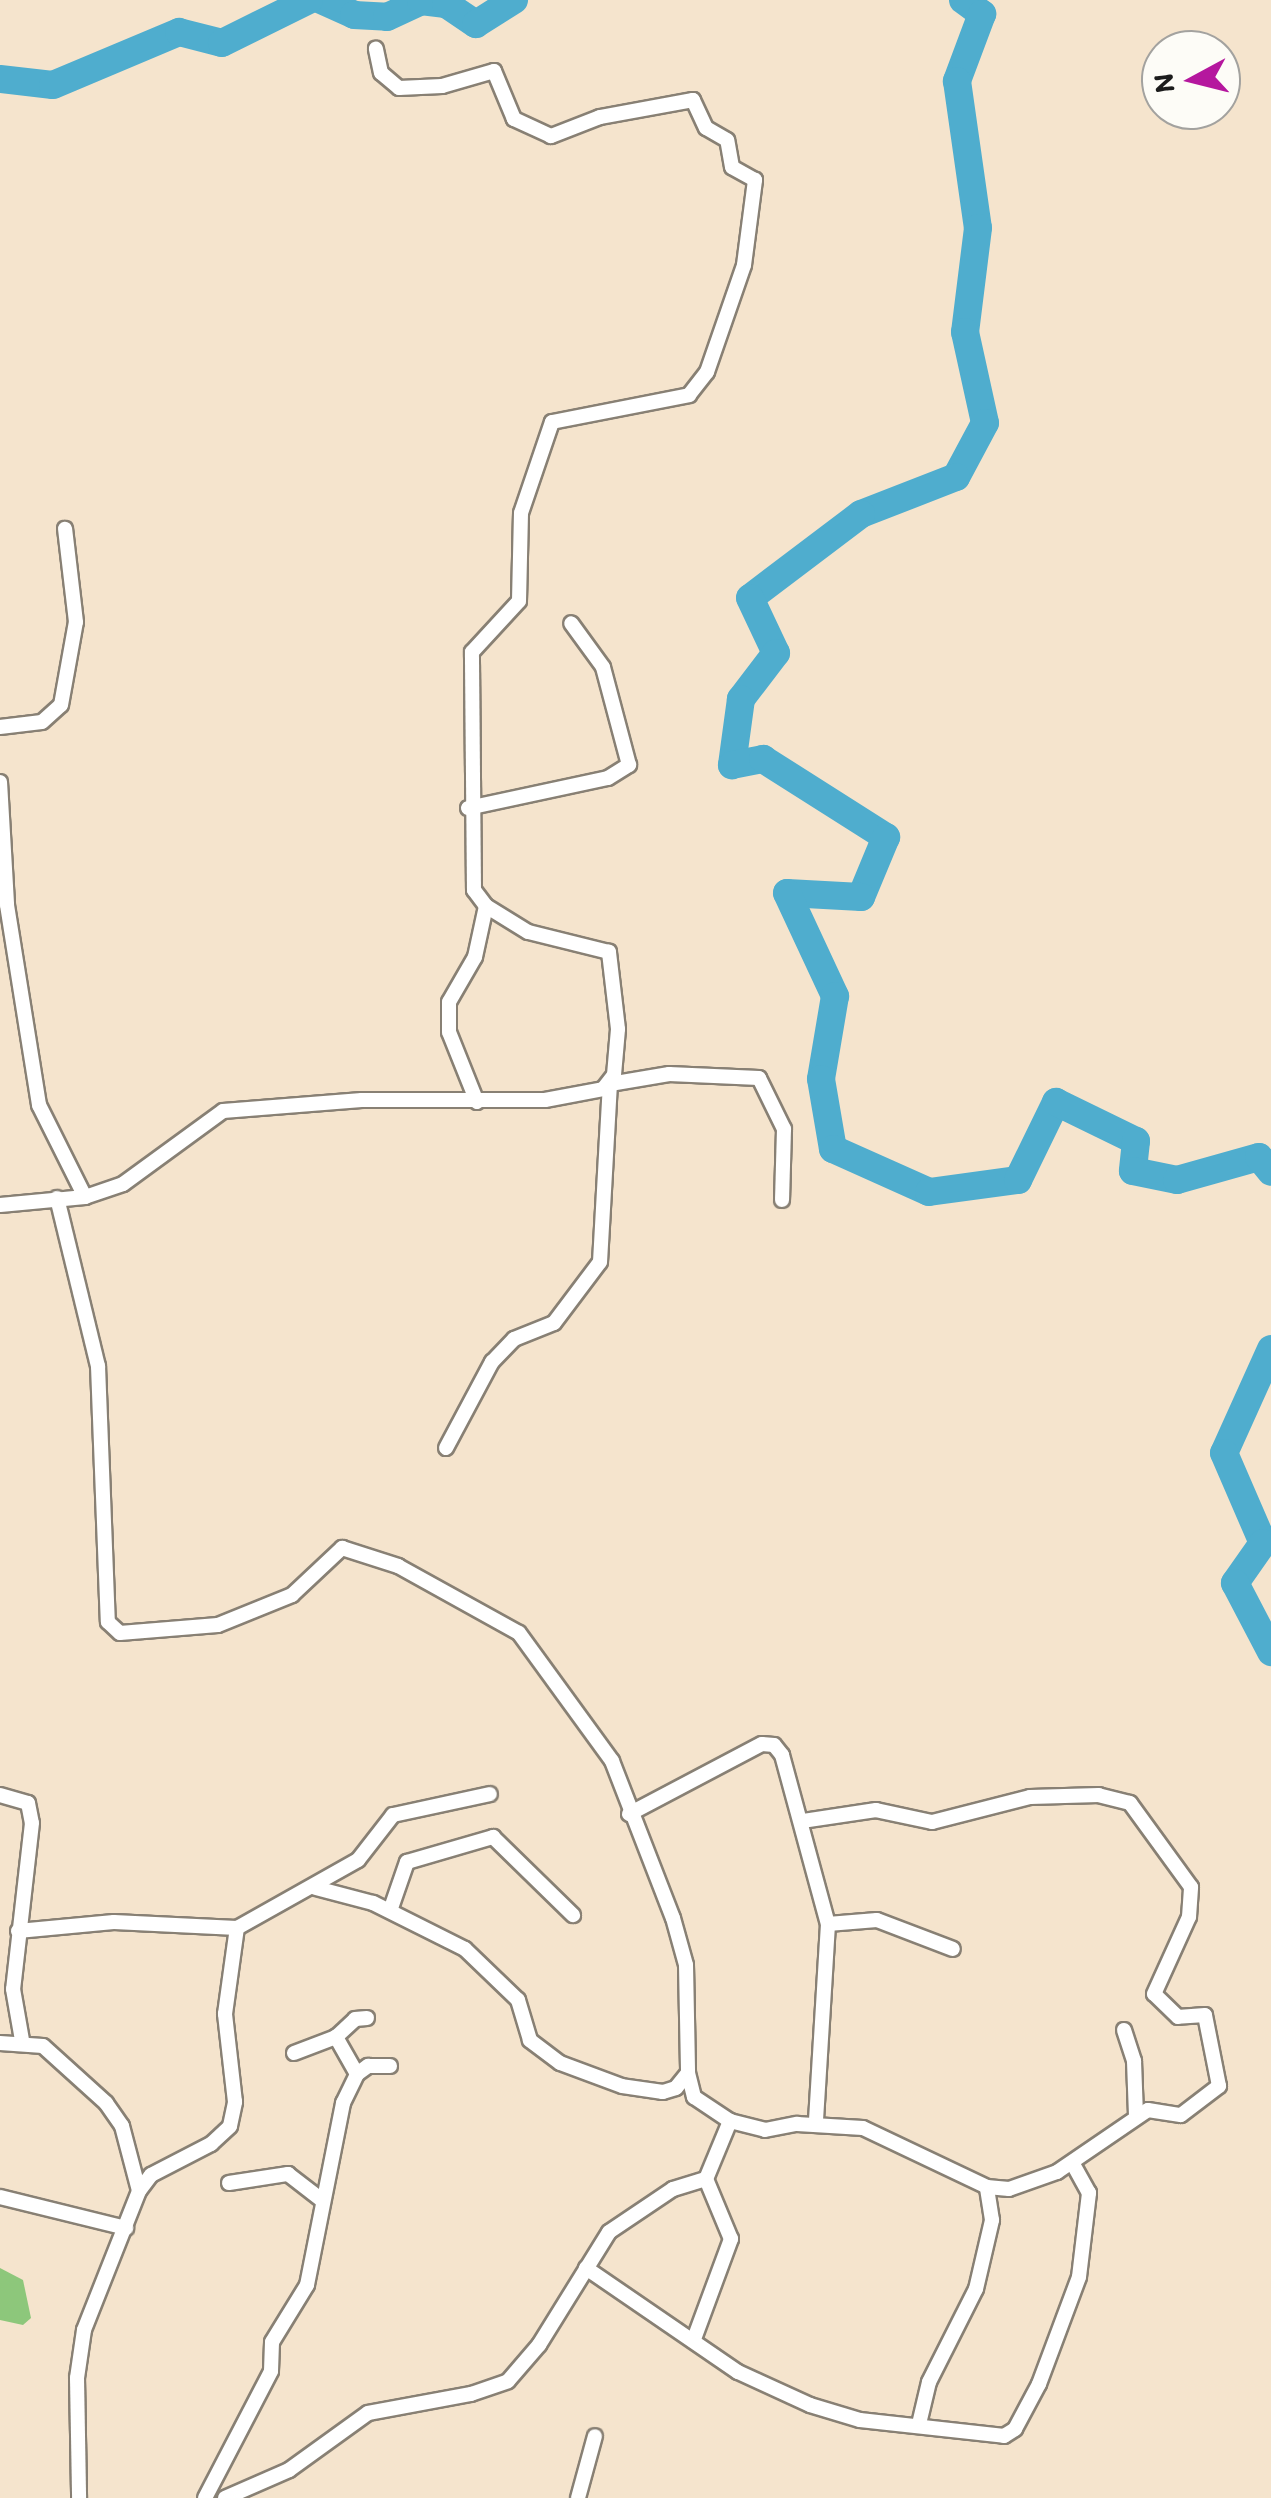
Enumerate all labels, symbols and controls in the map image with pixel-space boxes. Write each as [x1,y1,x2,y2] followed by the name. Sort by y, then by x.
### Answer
[1141,30,1241,130] north arrow
[1145,72,1181,95] text: N

